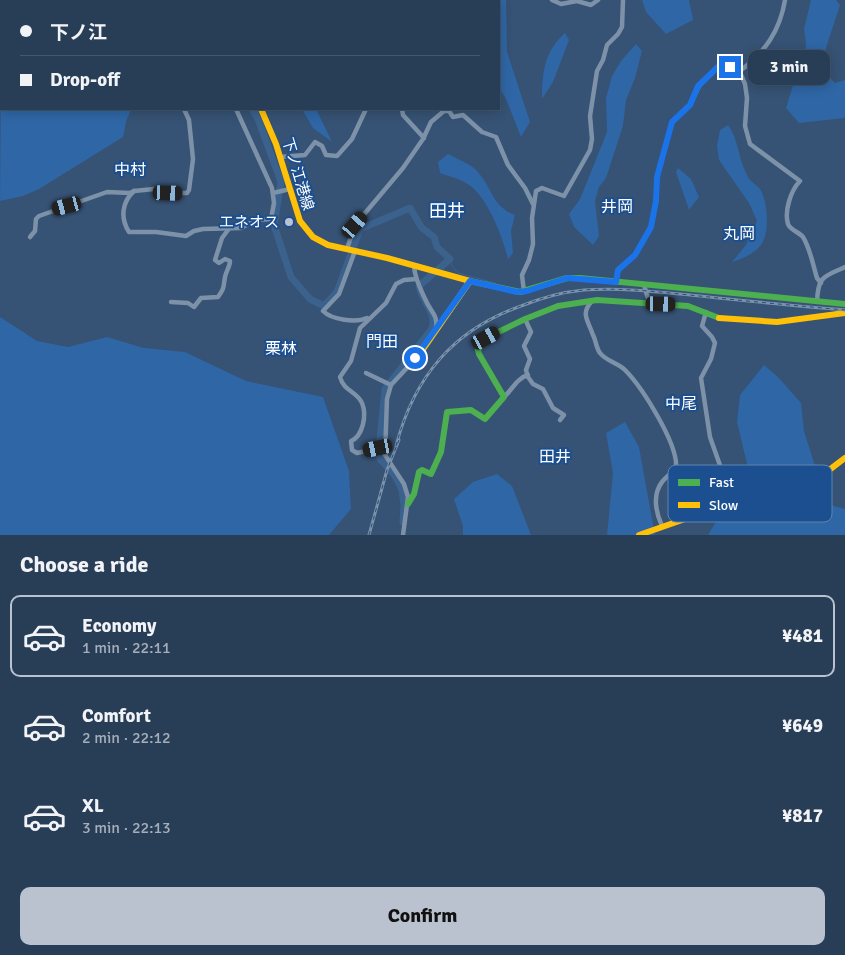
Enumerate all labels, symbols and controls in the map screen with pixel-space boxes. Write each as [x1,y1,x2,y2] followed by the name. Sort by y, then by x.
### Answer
[50,21,107,45] text: 下ノ江
[748,50,830,84] callout: 3 min
[719,56,741,78] route end
[770,57,808,77] text: 3 min
[50,68,120,92] text: Drop-off
[278,135,318,213] street label: 下ノ江港線
[114,160,146,180] district label: 中村
[152,185,183,201] car
[50,195,83,217] car
[601,197,633,217] district label: 井岡
[429,200,465,222] district label: 田井
[339,209,370,241] car
[219,213,279,231] place label: エネオス
[283,216,295,228] marker: エネオス
[723,224,755,244] district label: 丸岡
[645,296,676,312] car
[469,324,502,352] car
[366,332,398,352] district label: 門田
[265,339,297,359] district label: 栗林
[404,347,426,369] route start
[665,394,697,414] district label: 中尾
[361,438,394,458] car
[539,447,571,467] district label: 田井
[668,465,832,522] legend
[709,474,734,491] text: Fast
[709,497,738,514] text: Slow
[20,551,148,578] text: Choose a ride
[22,614,67,659] icon: car
[82,614,156,638] text: Economy
[782,624,823,648] text: ¥481
[82,638,171,658] text: 1 min · 22:11
[22,704,67,749] icon: car
[82,704,151,728] text: Comfort
[782,714,823,738] text: ¥649
[82,728,171,748] text: 2 min · 22:12
[22,794,67,839] icon: car
[82,794,104,818] text: XL
[782,804,823,828] text: ¥817
[82,818,171,838] text: 3 min · 22:13
[20,887,825,945] button: Confirm

